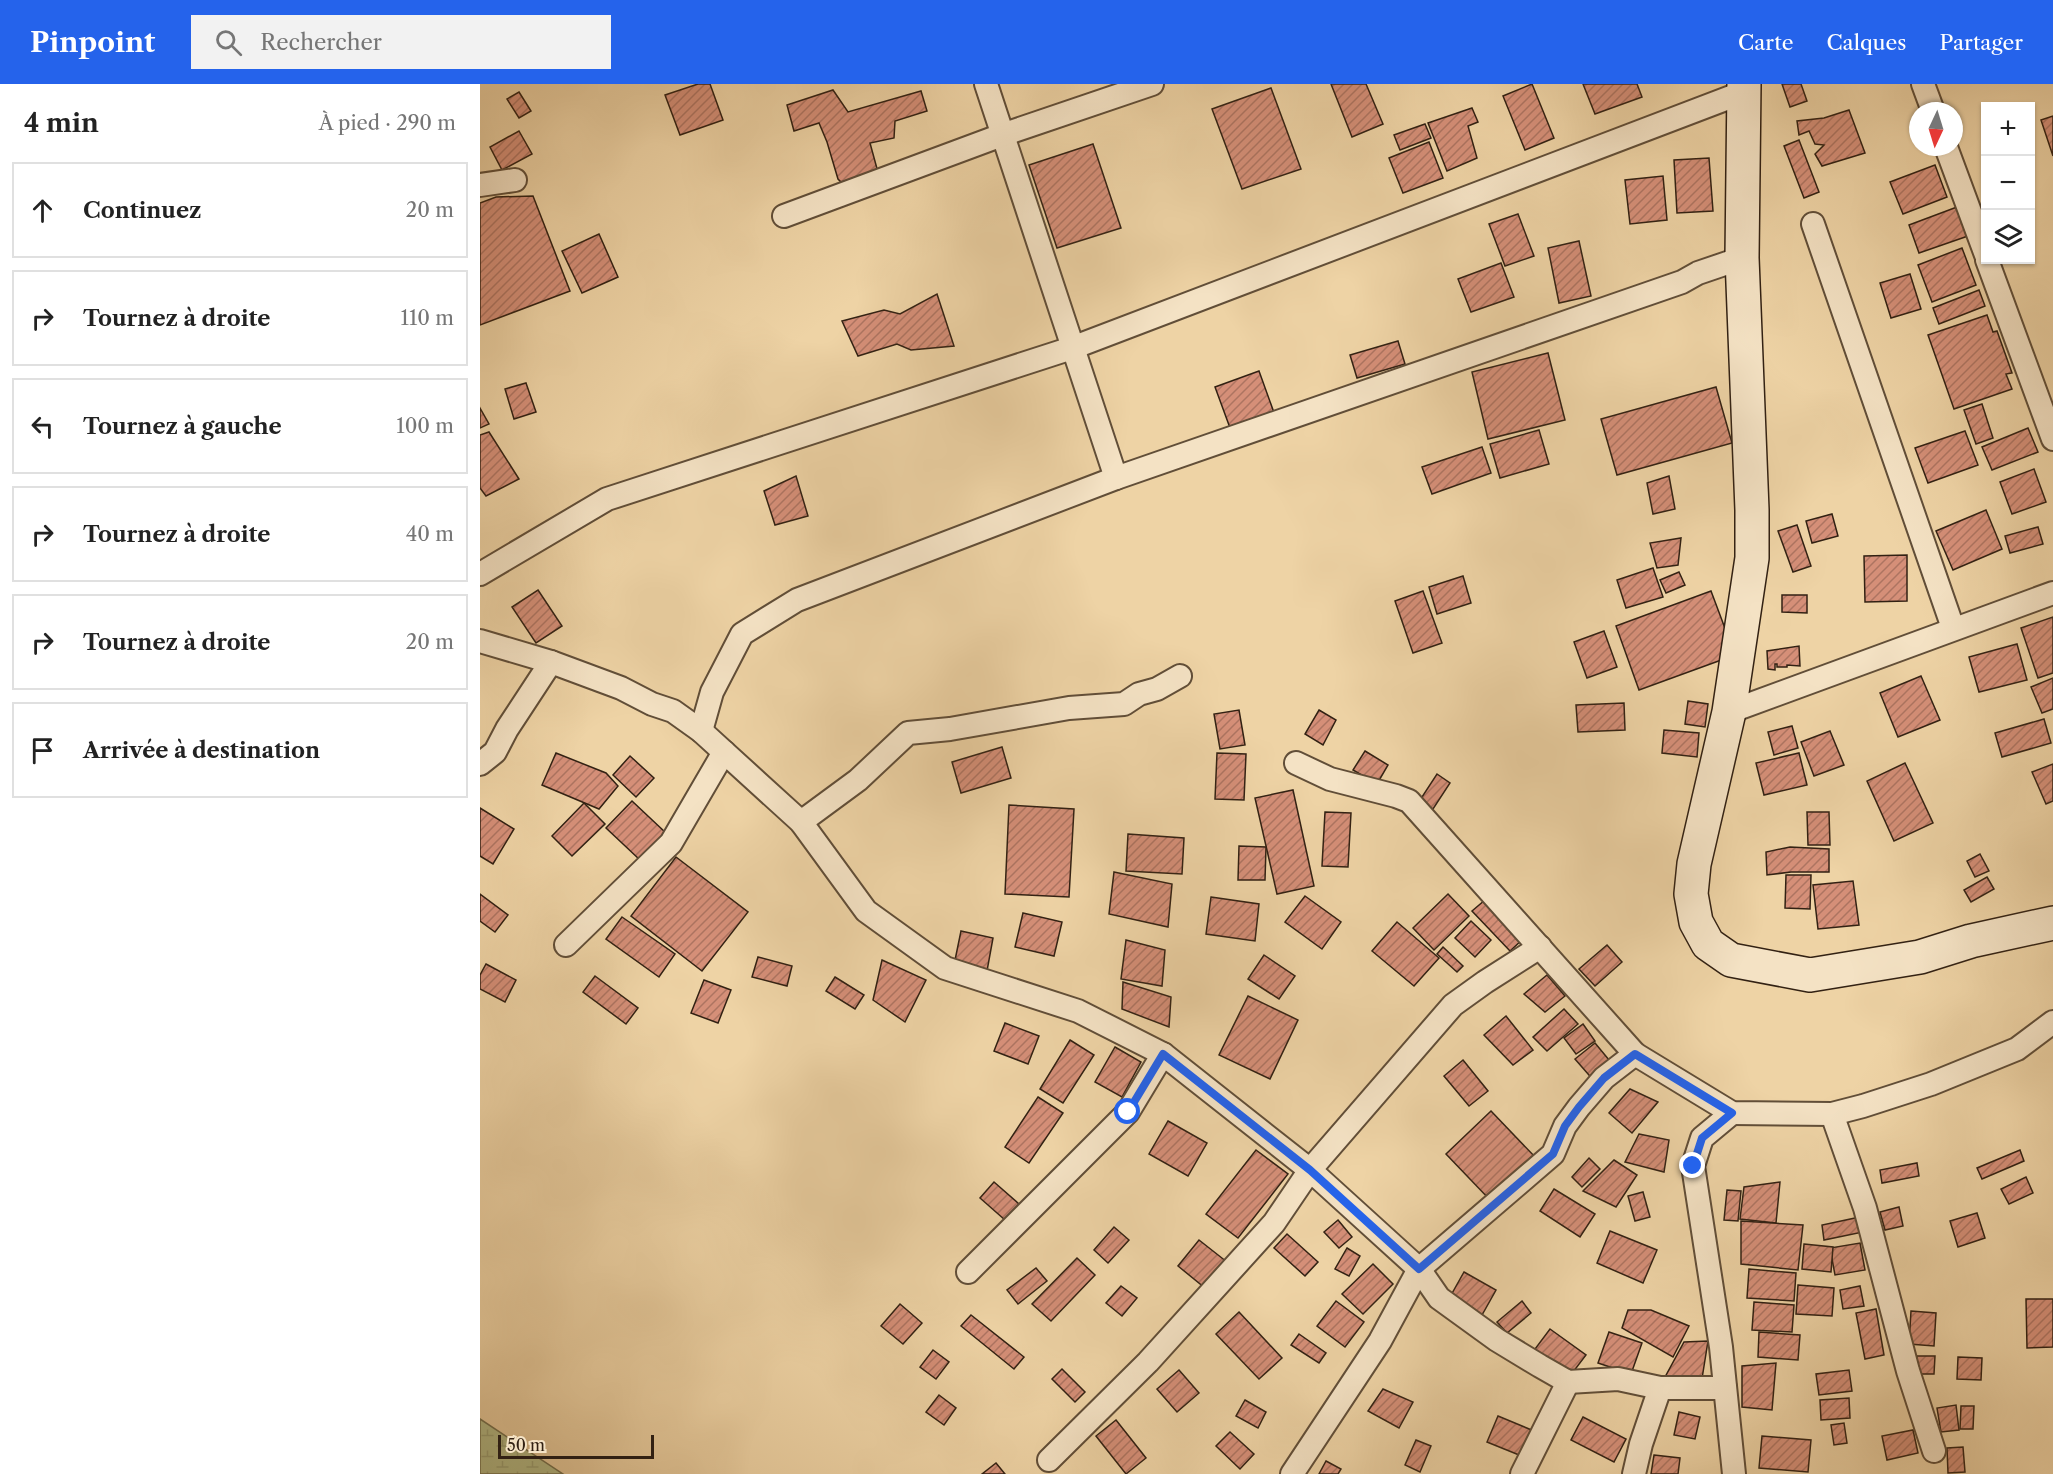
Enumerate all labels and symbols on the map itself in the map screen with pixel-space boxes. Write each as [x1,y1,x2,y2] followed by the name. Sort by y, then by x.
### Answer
[1909,102,1963,156] north arrow
[1114,1098,1140,1124] route start
[1679,1152,1705,1178] route end
[498,1432,654,1460] scale bar

